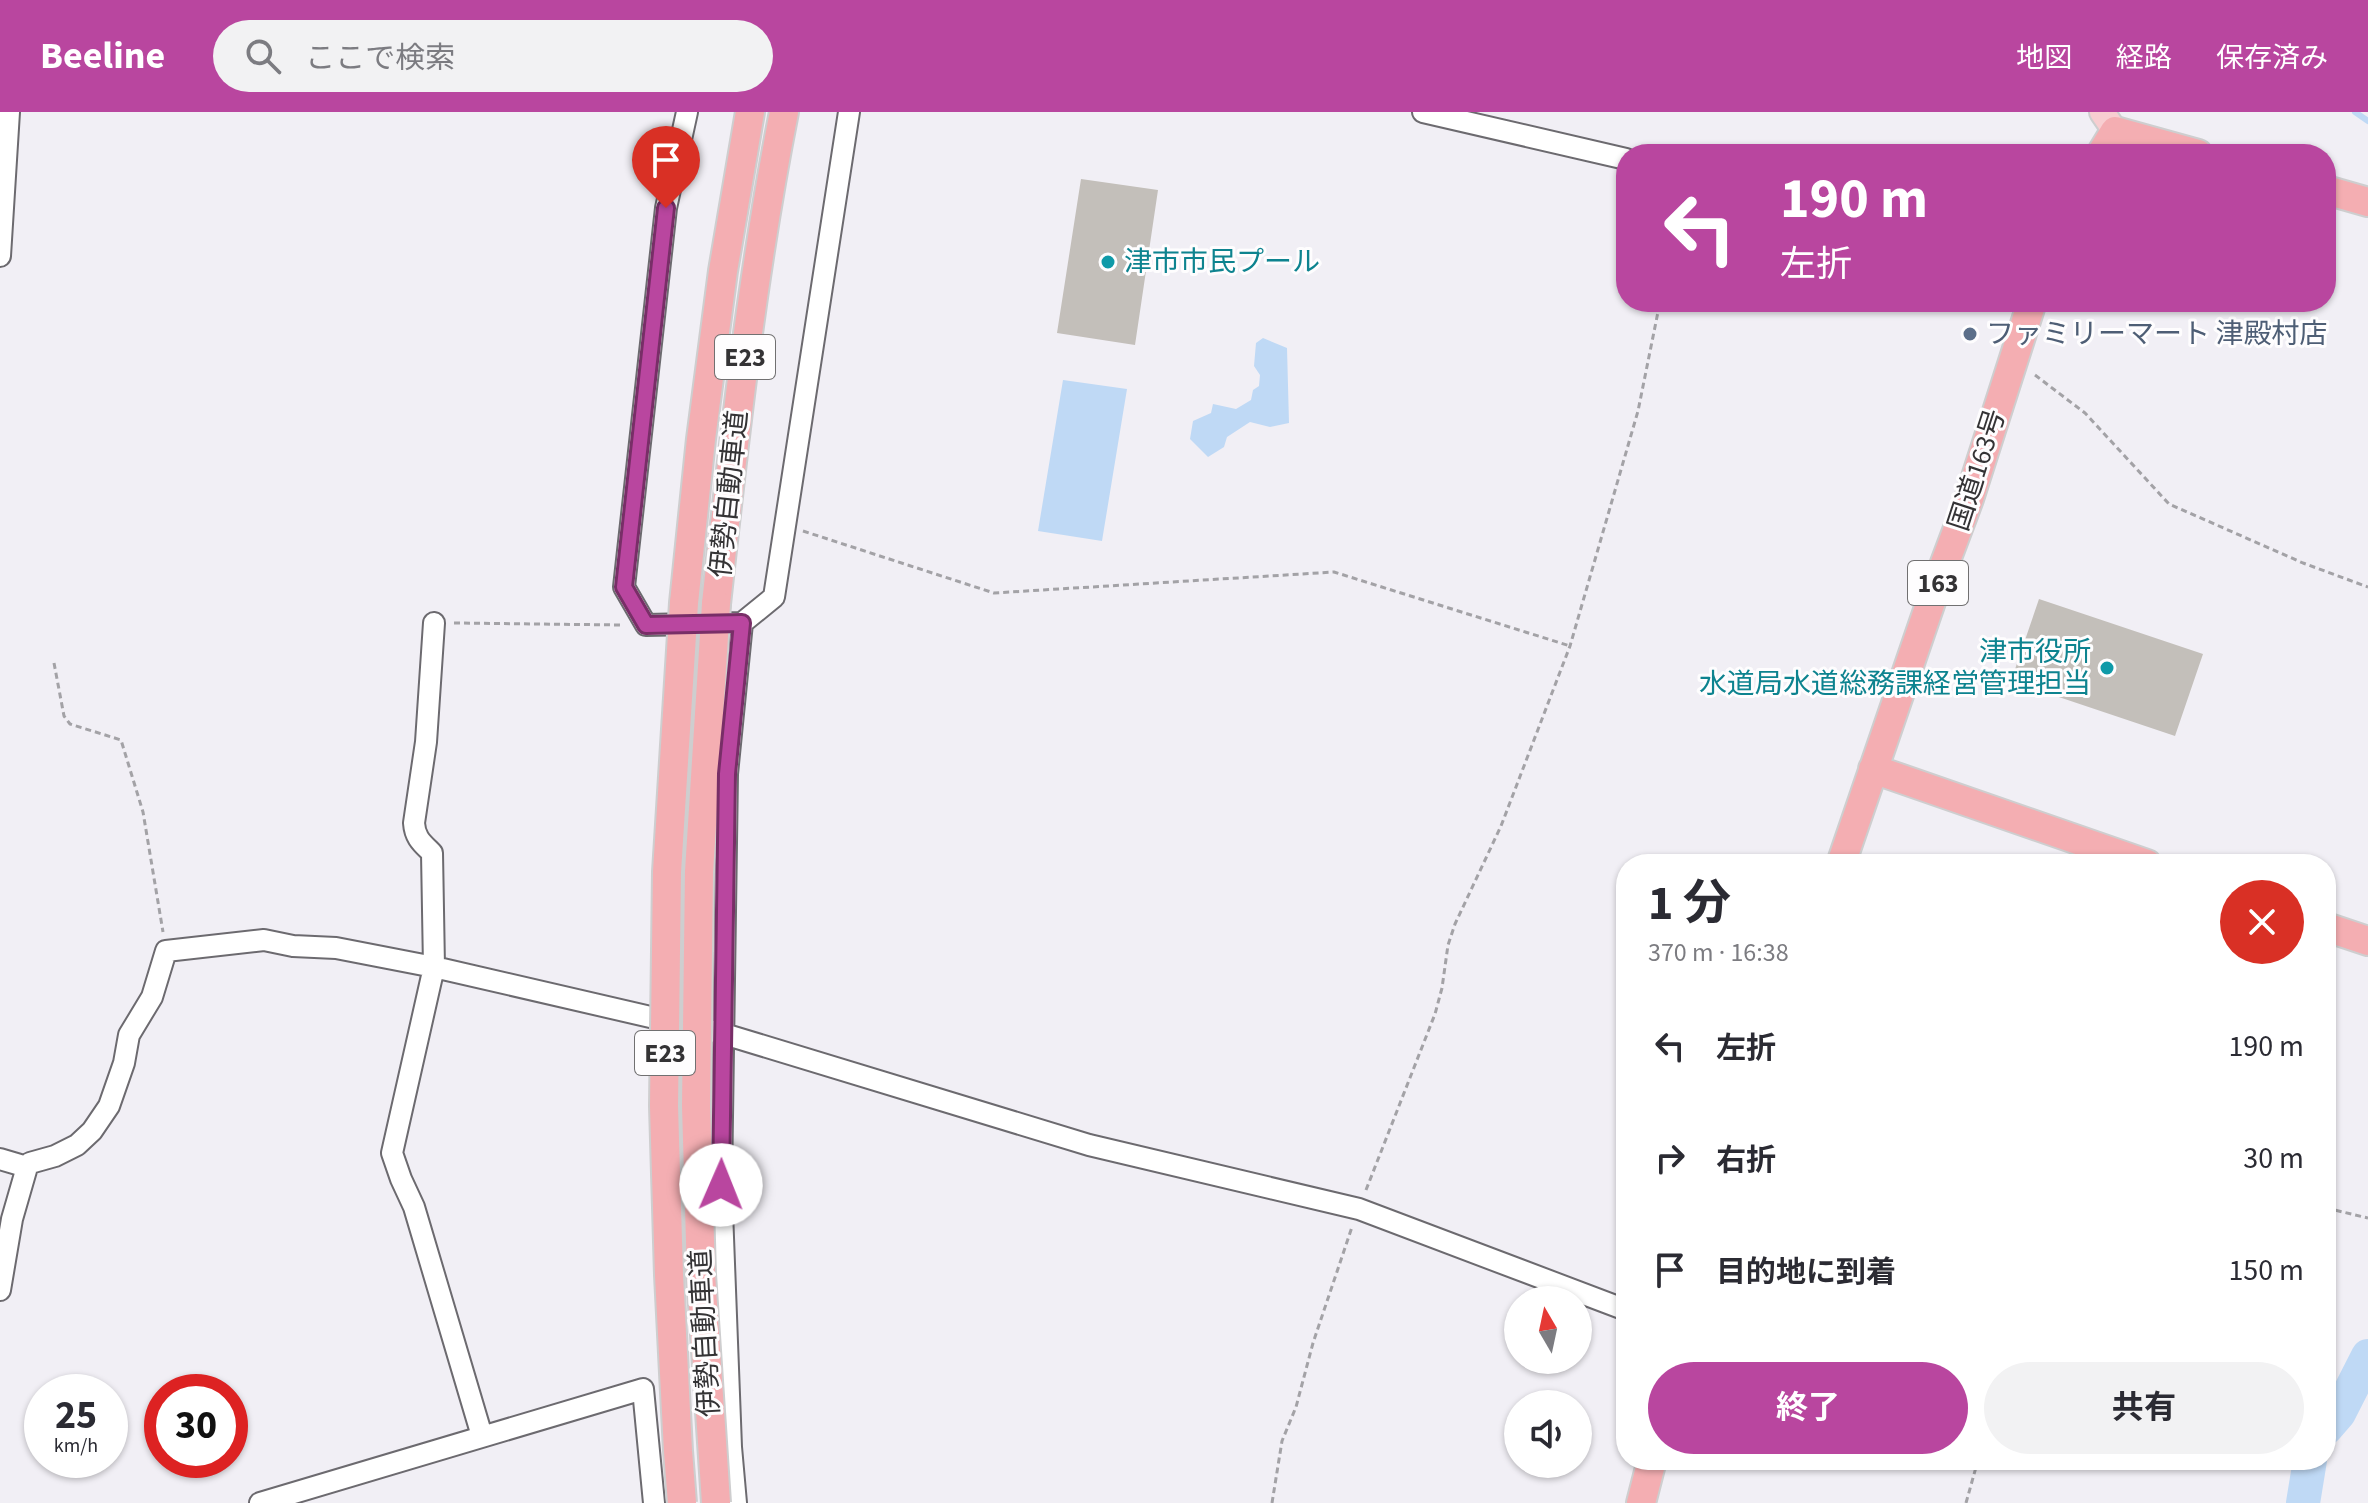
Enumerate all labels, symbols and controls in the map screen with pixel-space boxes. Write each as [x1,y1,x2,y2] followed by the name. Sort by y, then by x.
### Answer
[213,20,773,92] search box
[40,29,165,83] text: Beeline
[241,34,285,78] icon: search
[305,37,455,80] text: ここで検索
[2016,38,2072,78] text: 地図
[2116,38,2172,78] text: 経路
[2216,38,2328,78] text: 保存済み
[632,126,700,208] pin
[644,138,688,182] icon: arrive
[1780,160,1928,239] text: 190 m
[1648,176,1752,280] icon: left
[1780,239,1852,290] text: 左折
[1124,242,1320,282] place label: 津市市民プール
[1099,253,1117,271] marker: 津市市民プール
[1986,314,2328,354] place label: ファミリーマート 津殿村店
[1961,325,1979,343] marker: ファミリーマート 津殿村店
[715,335,775,379] road number: E23
[1939,404,2015,536] street label: 国道163号
[700,408,758,580] street label: 伊勢自動車道
[1908,561,1968,605] road number: 163
[1699,632,2091,704] place label: 津市役所 水道局水道総務課経営管理担当
[2098,659,2116,677] marker: 津市役所 水道局水道総務課経営管理担当
[1648,870,1731,938] text: 1 分
[2220,880,2304,964] button: close
[1648,934,1789,971] text: 370 m · 16:38
[1648,1024,1692,1068] icon: left
[2228,1025,2304,1068] text: 190 m
[1716,1027,1776,1070] text: 左折
[635,1031,695,1075] road number: E23
[1648,1136,1692,1180] icon: right
[2243,1137,2304,1180] text: 30 m
[1716,1139,1776,1182] text: 右折
[679,1143,763,1227] position arrow
[681,1248,729,1418] street label: 伊勢自動車道
[1648,1248,1692,1292] icon: arrive
[2228,1249,2304,1292] text: 150 m
[1716,1251,1896,1294] text: 目的地に到着
[1504,1286,1592,1374] north arrow
[1504,1286,1592,1478] map controls
[1648,1362,1968,1454] button: 終了
[1984,1362,2304,1454] button: 共有
[144,1374,248,1478] speed limit sign: 30
[55,1387,97,1444] text: 25
[1504,1390,1592,1478] button: sound
[54,1432,98,1460] text: km/h

